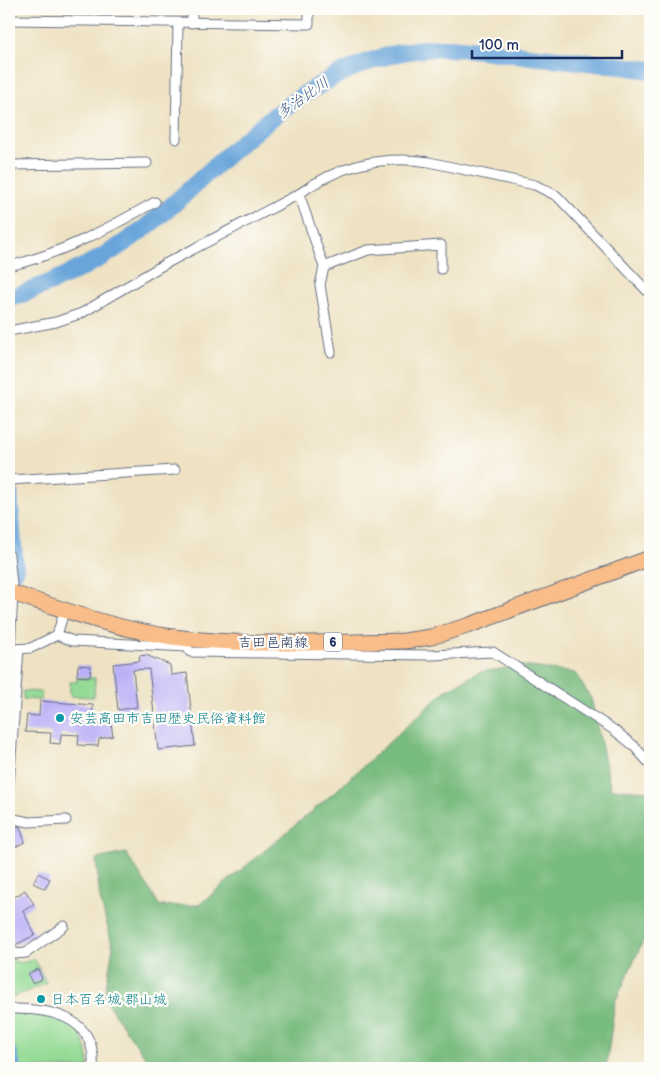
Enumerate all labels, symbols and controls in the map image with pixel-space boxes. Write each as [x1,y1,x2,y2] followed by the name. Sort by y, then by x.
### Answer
[472,28,622,60] scale bar
[479,36,519,55] text: 100 m
[273,73,333,123] water label: 多治比川
[324,632,342,652] road number: 6
[238,634,308,651] street label: 吉田邑南線
[70,710,266,727] place label: 安芸高田市吉田歴史民俗資料館
[54,712,66,724] marker: 安芸高田市吉田歴史民俗資料館
[51,991,167,1008] place label: 日本百名城 郡山城
[35,993,47,1005] marker: 日本百名城 郡山城

